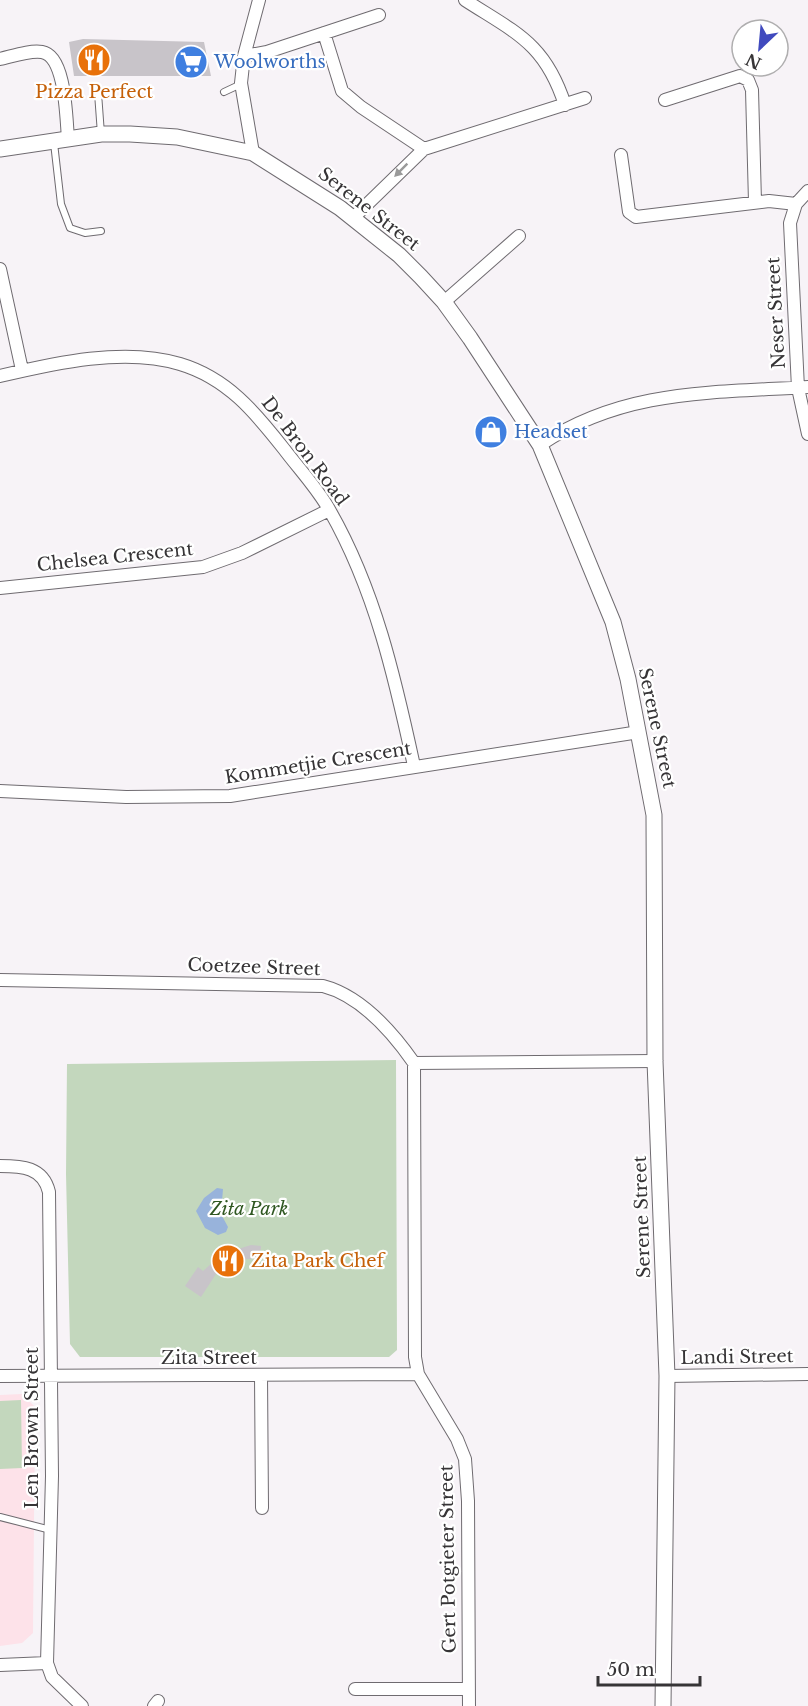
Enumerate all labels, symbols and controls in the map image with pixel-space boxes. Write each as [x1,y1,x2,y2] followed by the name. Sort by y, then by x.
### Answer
[730,18,790,78] north arrow
[76,42,112,78] restaurant icon: Pizza Perfect
[173,44,209,80] supermarket icon: Woolworths
[742,49,765,74] text: N
[213,51,326,73] place label: Woolworths
[35,81,153,103] place label: Pizza Perfect
[314,163,424,256] street label: Serene Street
[395,163,409,177] one-way arrow
[762,256,790,369] street label: Neser Street
[257,392,353,510] street label: De Bron Road
[473,414,509,450] shop icon: Headset
[514,421,588,443] place label: Headset
[36,538,194,576] street label: Chelsea Crescent
[633,666,681,790] street label: Serene Street
[223,737,413,789] street label: Kommetjie Crescent
[187,954,321,980] street label: Coetzee Street
[629,1155,655,1279] street label: Serene Street
[209,1198,288,1220] park label: Zita Park
[210,1243,246,1279] restaurant icon: Zita Park Chef
[251,1250,387,1272] place label: Zita Park Chef
[680,1345,794,1369] street label: Landi Street
[21,1347,43,1509] street label: Len Brown Street
[161,1347,257,1369] street label: Zita Street
[435,1464,461,1654] street label: Gert Potgieter Street
[598,1649,700,1687] scale bar
[607,1659,655,1681] text: 50 m

